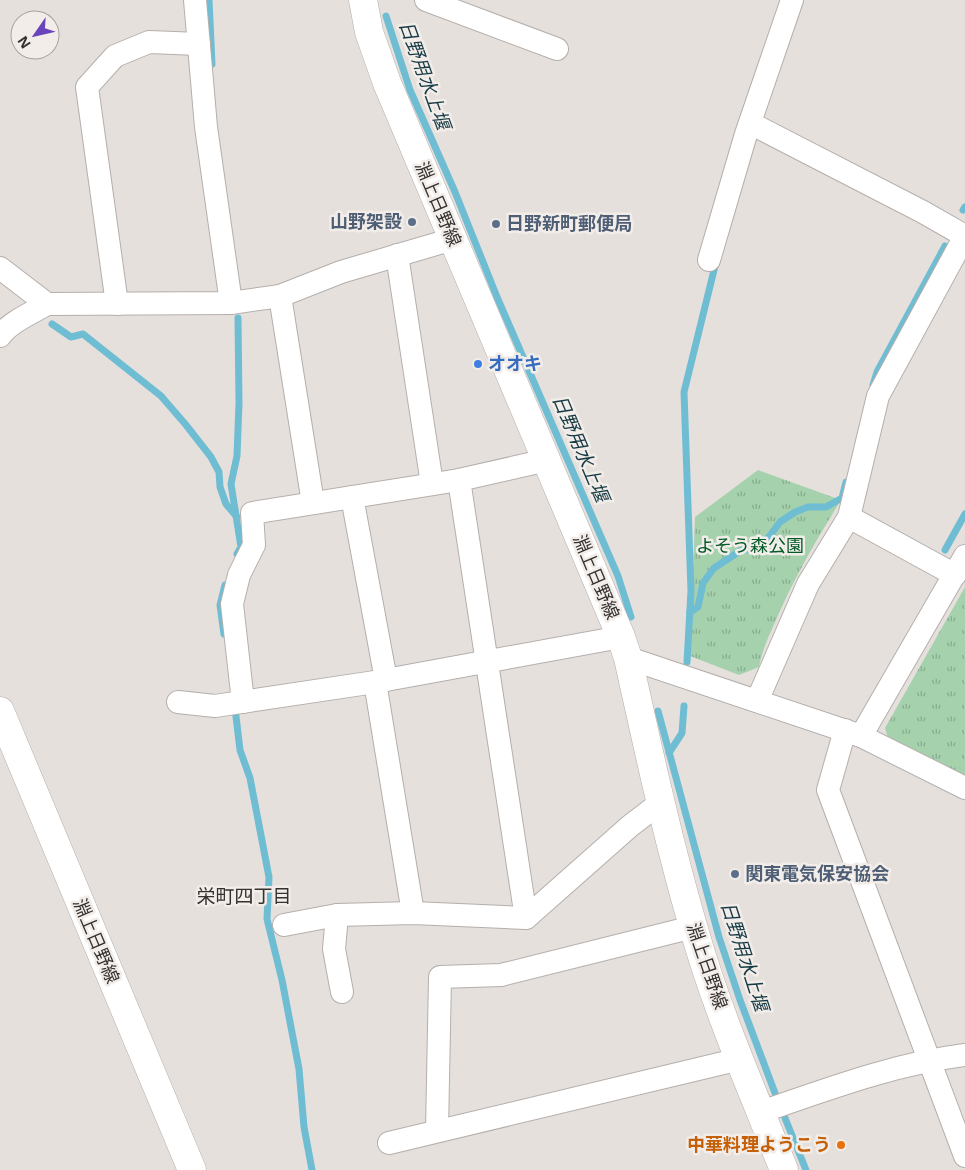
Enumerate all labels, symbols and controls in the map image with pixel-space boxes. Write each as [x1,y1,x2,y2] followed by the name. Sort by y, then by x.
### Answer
[10,10,60,60] north arrow
[393,17,458,136] water label: 日野用水上堰
[13,33,35,53] text: N
[410,157,468,250] street label: 淵上日野線
[330,209,402,233] place label: 山野架設
[506,211,632,235] place label: 日野新町郵便局
[406,216,418,228] marker: 山野架設
[490,218,502,230] marker: 日野新町郵便局
[488,351,542,375] place label: オオキ
[472,358,484,370] marker: オオキ
[547,390,616,508] water label: 日野用水上堰
[568,530,626,623] street label: 淵上日野線
[696,533,804,557] park label: よそう森公園
[745,861,889,885] place label: 関東電気保安協会
[729,868,741,880] marker: 関東電気保安協会
[196,883,292,909] district label: 栄町四丁目
[68,894,126,987] street label: 淵上日野線
[715,898,776,1017] water label: 日野用水上堰
[682,919,734,1012] street label: 淵上日野線
[687,1132,831,1156] place label: 中華料理ようこう
[835,1139,847,1151] marker: 中華料理ようこう

